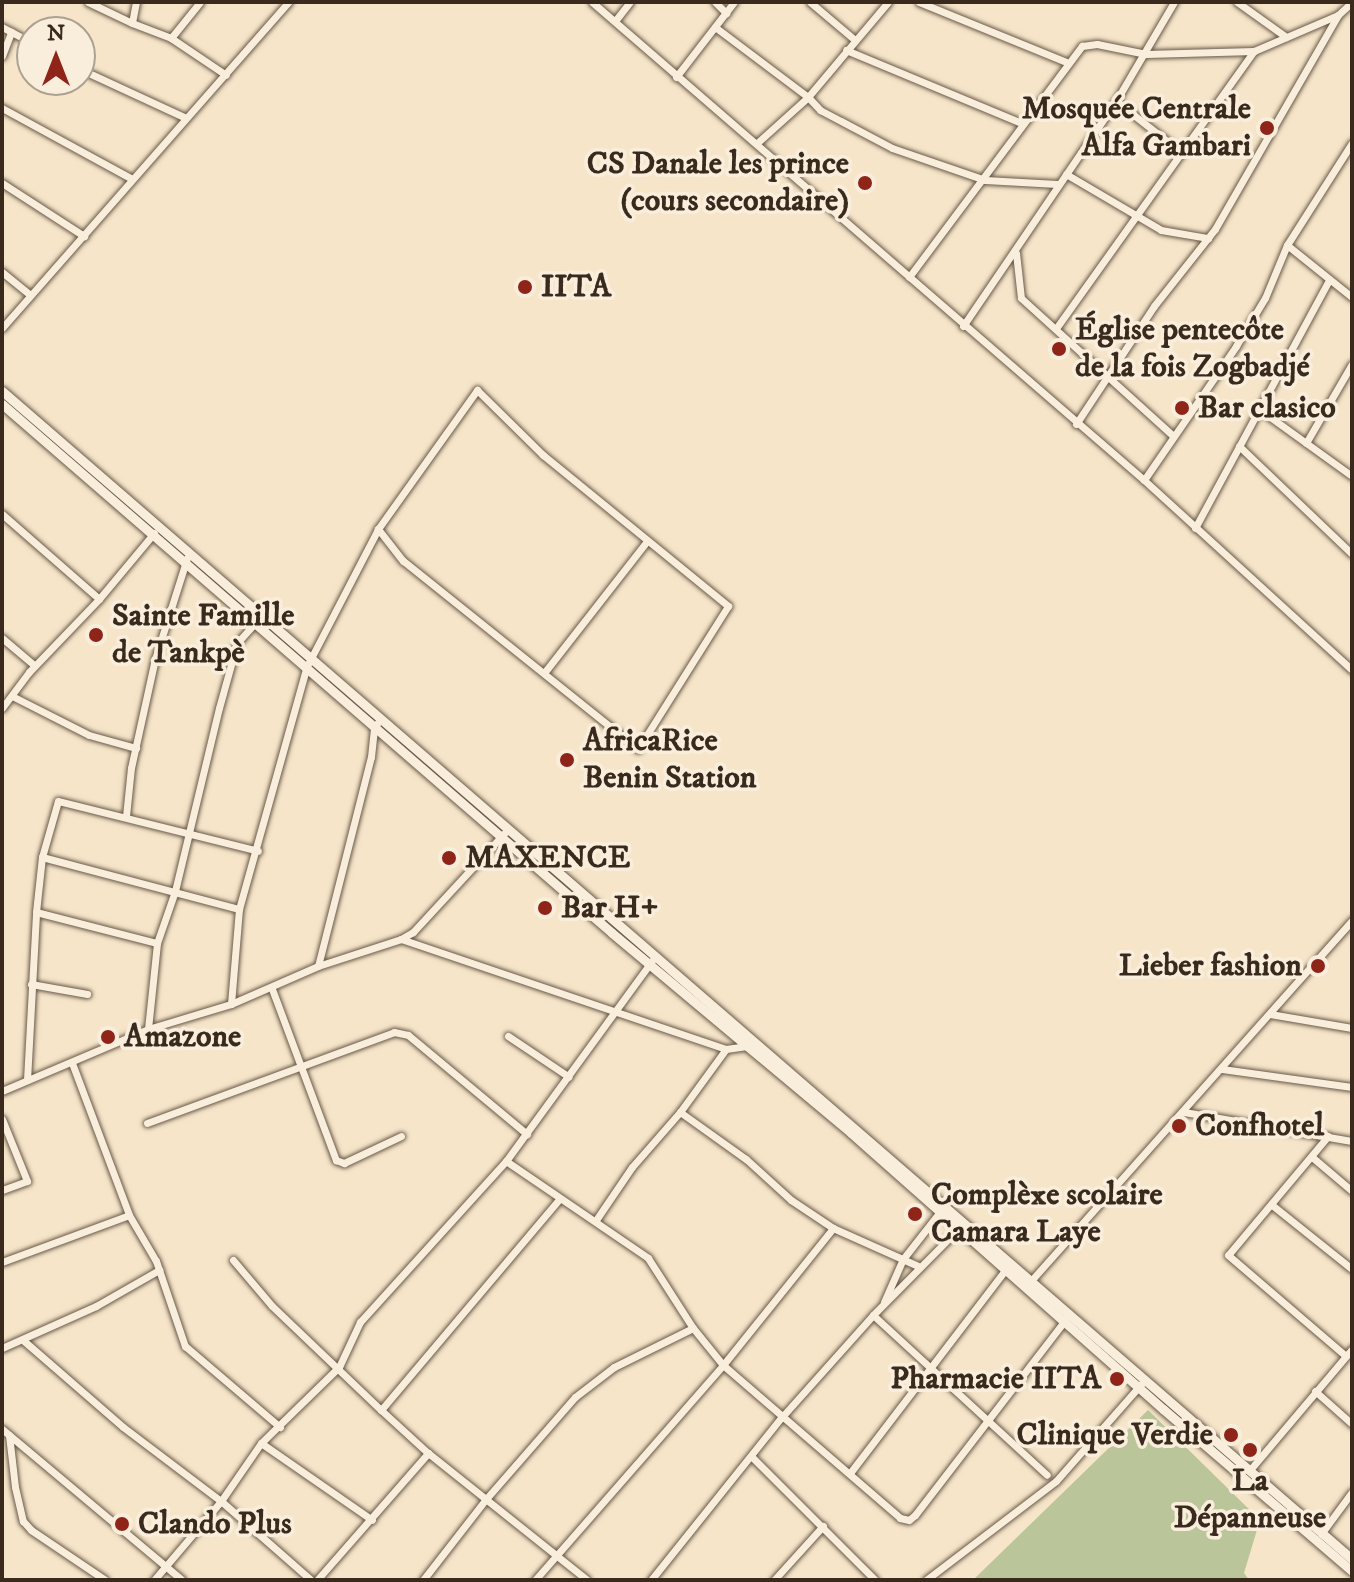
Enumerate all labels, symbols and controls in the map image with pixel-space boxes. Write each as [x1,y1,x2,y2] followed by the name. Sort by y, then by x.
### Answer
[16,16,96,96] north arrow
[47,20,65,47] text: N
[1022,91,1251,166] place label: Mosquée Centrale Alfa Gambari
[1258,119,1276,137] marker: Mosquée Centrale Alfa Gambari
[587,146,849,221] place label: CS Danale les prince (cours secondaire)
[856,174,874,192] marker: CS Danale les prince (cours secondaire)
[541,268,611,306] place label: IITA
[516,278,534,296] marker: IITA
[1075,312,1310,387] place label: Église pentecôte de la fois Zogbadjé
[1050,340,1068,358] marker: Église pentecôte de la fois Zogbadjé
[1198,389,1336,427] place label: Bar clasico
[1173,399,1191,417] marker: Bar clasico
[112,598,294,673] place label: Sainte Famille de Tankpè
[87,626,105,644] marker: Sainte Famille de Tankpè
[583,723,756,798] place label: AfricaRice Benin Station
[558,751,576,769] marker: AfricaRice Benin Station
[465,839,630,877] place label: MAXENCE
[440,849,458,867] marker: MAXENCE
[561,889,659,927] place label: Bar H+
[536,899,554,917] marker: Bar H+
[1119,947,1302,985] place label: Lieber fashion
[1309,957,1327,975] marker: Lieber fashion
[124,1018,241,1056] place label: Amazone
[99,1028,117,1046] marker: Amazone
[1195,1107,1324,1145] place label: Confhotel
[1170,1117,1188,1135] marker: Confhotel
[931,1177,1163,1252] place label: Complèxe scolaire Camara Laye
[906,1205,924,1223] marker: Complèxe scolaire Camara Laye
[890,1360,1101,1398] place label: Pharmacie IITA
[1108,1370,1126,1388] marker: Pharmacie IITA
[1016,1416,1213,1454] place label: Clinique Verdie
[1220,1424,1242,1446] marker: Clinique Verdie
[1241,1441,1259,1459] marker: La Dépanneuse
[1174,1463,1326,1538] place label: La Dépanneuse
[138,1505,292,1543] place label: Clando Plus
[113,1515,131,1533] marker: Clando Plus

